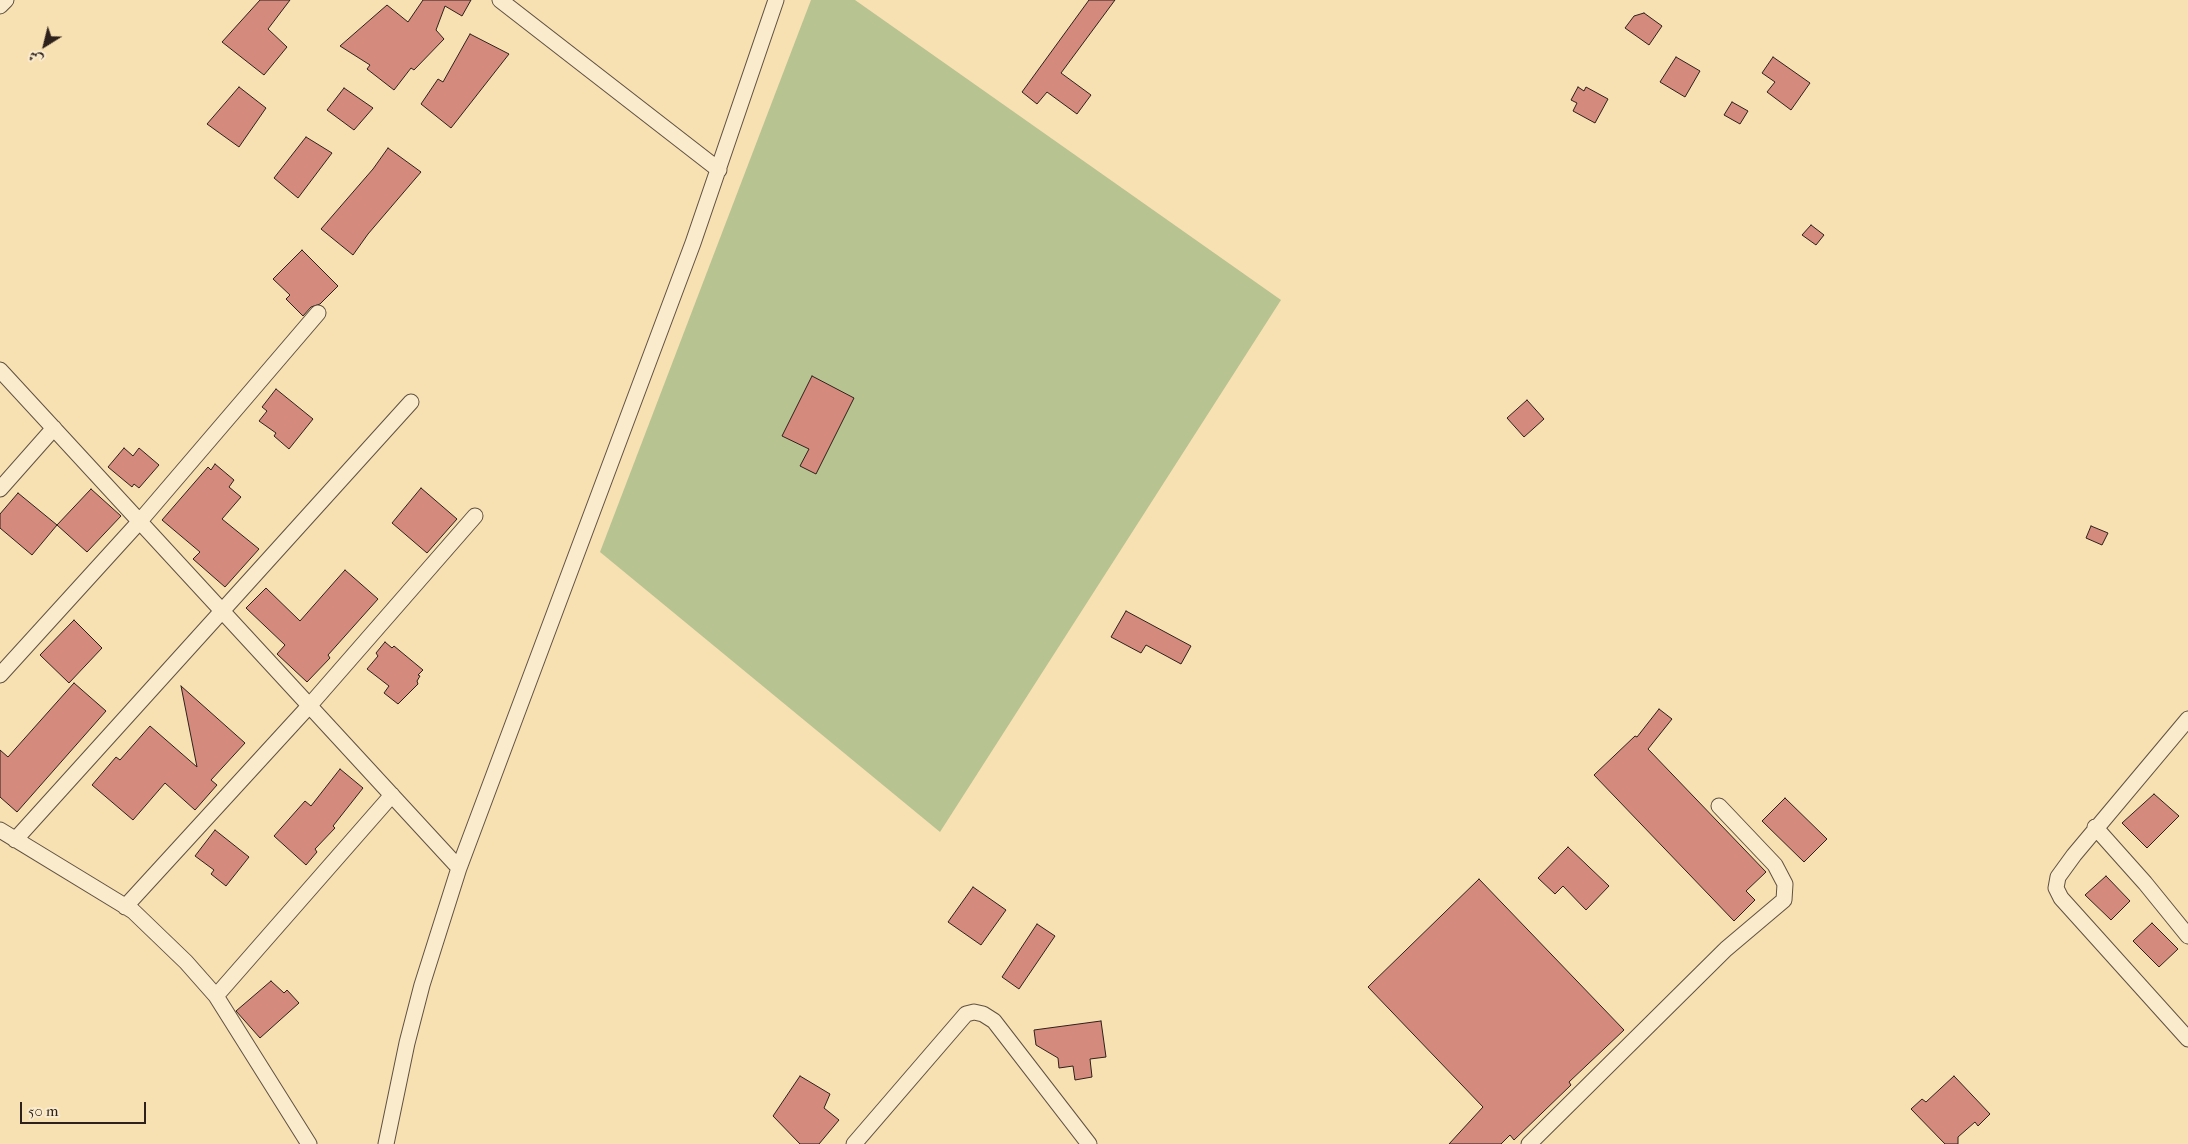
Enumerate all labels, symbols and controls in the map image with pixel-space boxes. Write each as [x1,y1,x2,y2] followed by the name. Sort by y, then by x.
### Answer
[20,20,70,70] north arrow
[25,47,47,69] text: ش
[22,1092,149,1124] scale bar
[28,1102,58,1120] text: 50 m

